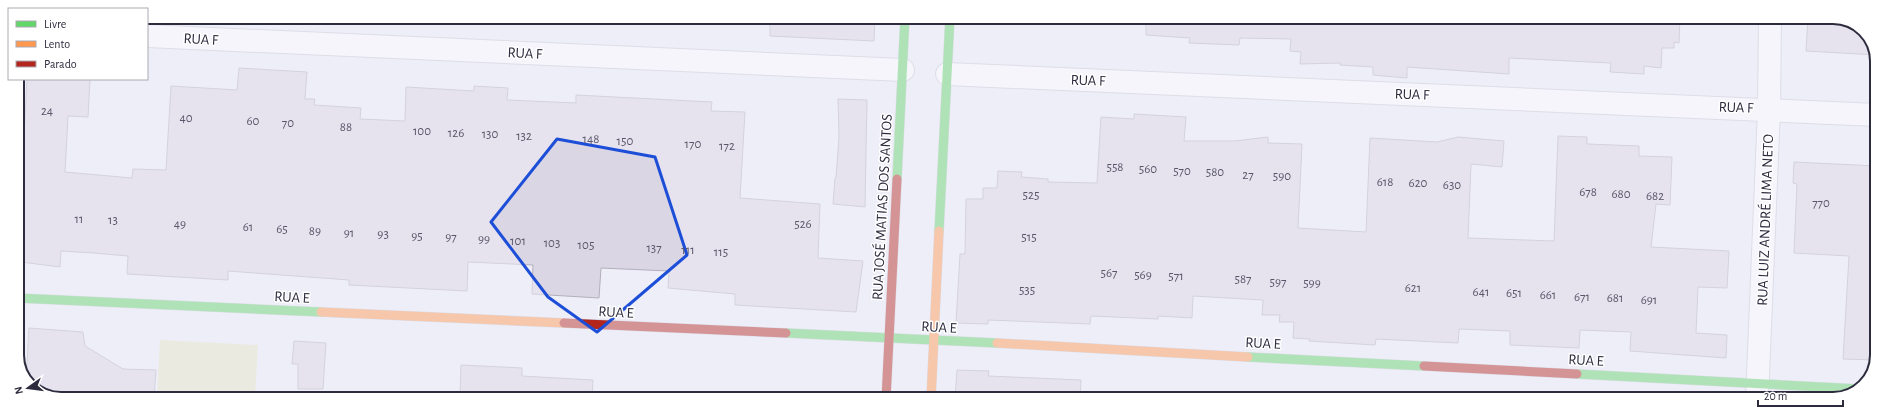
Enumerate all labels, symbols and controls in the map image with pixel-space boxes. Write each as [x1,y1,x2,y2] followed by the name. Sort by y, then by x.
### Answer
[8,8,148,80] legend
[44,18,66,30] text: Livre
[183,31,219,48] street label: RUA F
[44,38,70,50] text: Lento
[507,45,543,62] street label: RUA F
[44,58,77,70] text: Parado
[1070,72,1106,89] street label: RUA F
[1394,86,1430,103] street label: RUA F
[1718,99,1754,116] street label: RUA F
[41,105,53,118] house number: 24
[179,112,193,125] house number: 40
[868,114,895,300] street label: RUA JOSÉ MATIAS DOS SANTOS
[247,115,260,128] house number: 60
[282,117,294,130] house number: 70
[340,121,352,134] house number: 88
[413,125,431,138] house number: 100
[448,127,464,140] house number: 126
[482,128,498,141] house number: 130
[516,130,532,143] house number: 132
[583,133,599,146] house number: 148
[1753,134,1776,306] street label: RUA LUIZ ANDRÉ LIMA NETO
[617,135,634,148] house number: 150
[685,138,702,151] house number: 170
[719,140,735,153] house number: 172
[1106,161,1124,174] house number: 558
[1139,163,1157,176] house number: 560
[1173,165,1191,178] house number: 570
[1206,166,1224,179] house number: 580
[1242,169,1254,182] house number: 27
[1273,170,1291,183] house number: 590
[1377,176,1393,189] house number: 618
[1409,177,1428,190] house number: 620
[1443,179,1461,192] house number: 630
[1579,186,1597,199] house number: 678
[1611,188,1631,201] house number: 680
[1023,189,1039,202] house number: 525
[1646,190,1664,203] house number: 682
[1812,197,1830,210] house number: 770
[75,213,83,226] house number: 11
[108,214,118,227] house number: 13
[174,218,186,231] house number: 49
[794,218,812,231] house number: 526
[243,221,253,234] house number: 61
[276,223,288,236] house number: 65
[309,225,321,238] house number: 89
[344,227,354,240] house number: 91
[377,228,389,241] house number: 93
[411,230,423,243] house number: 95
[445,231,457,244] house number: 97
[1021,231,1037,244] house number: 515
[478,233,490,246] house number: 99
[510,235,526,248] house number: 101
[544,237,560,250] house number: 103
[578,239,594,252] house number: 105
[646,242,662,255] house number: 137
[681,244,695,257] house number: 111
[714,246,728,259] house number: 115
[1101,267,1118,280] house number: 567
[1134,269,1152,282] house number: 569
[1168,270,1184,283] house number: 571
[1234,273,1252,286] house number: 587
[1270,276,1287,289] house number: 597
[1303,277,1321,290] house number: 599
[1405,282,1421,295] house number: 621
[1019,284,1035,297] house number: 535
[1473,286,1489,299] house number: 641
[1506,287,1522,300] house number: 651
[274,289,310,306] street label: RUA E
[1540,289,1556,302] house number: 661
[1574,291,1590,304] house number: 671
[1607,292,1623,305] house number: 681
[1641,294,1657,307] house number: 691
[598,304,634,321] street label: RUA E
[921,319,957,336] street label: RUA E
[1245,335,1281,352] street label: RUA E
[1568,352,1604,369] street label: RUA E
[8,368,48,408] north arrow
[1758,382,1843,408] scale bar
[13,385,25,395] text: N
[1764,390,1787,402] text: 20 m

